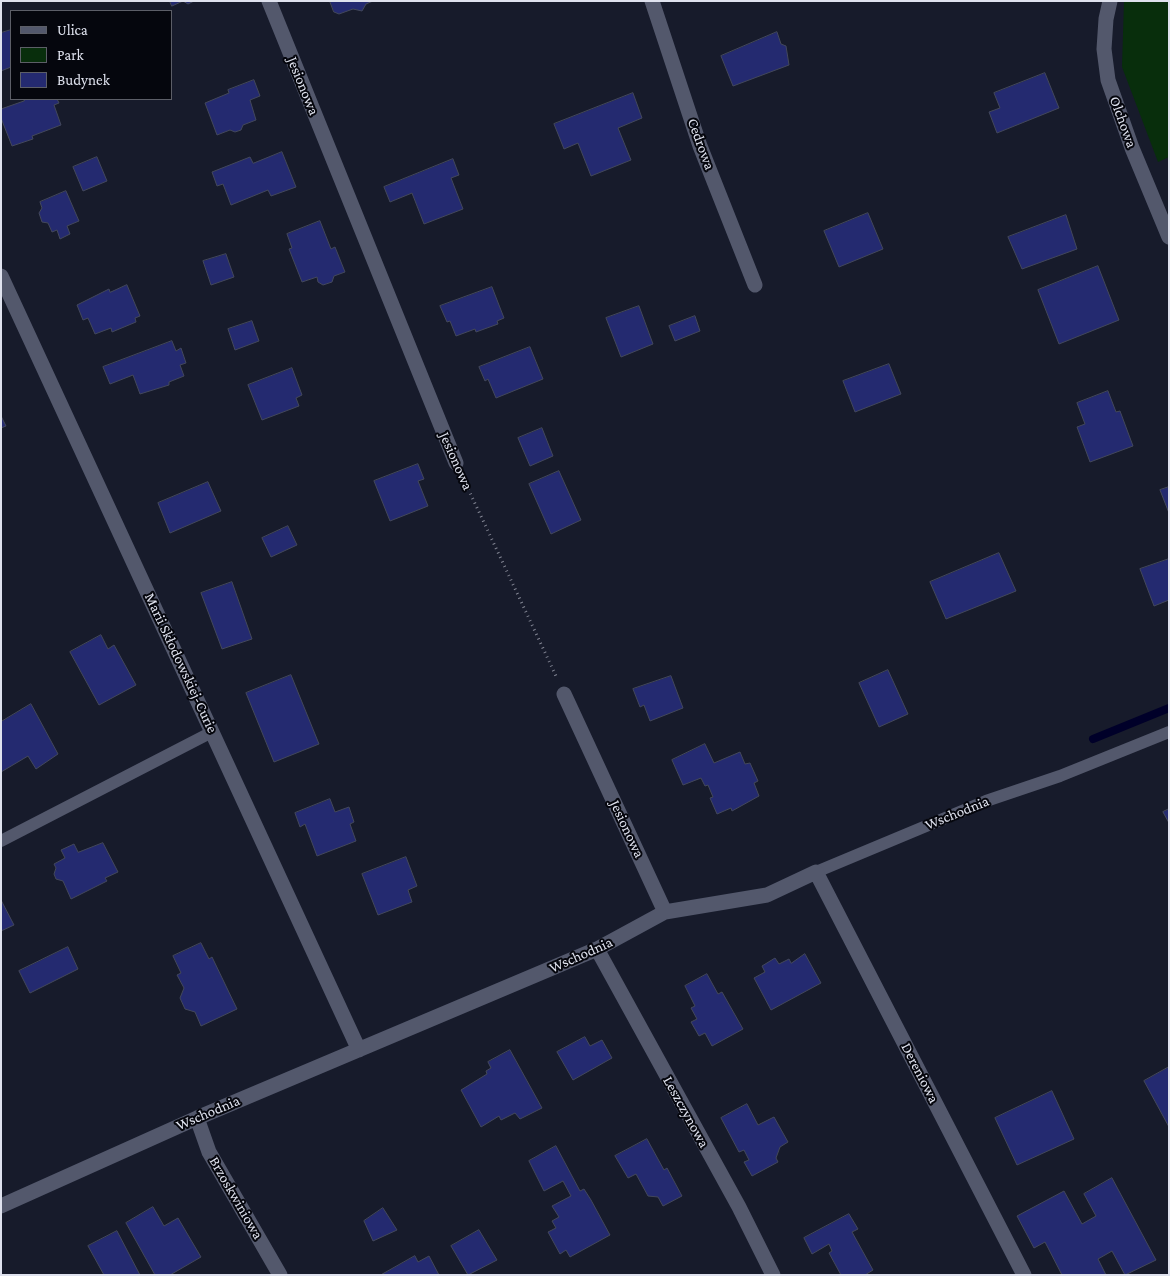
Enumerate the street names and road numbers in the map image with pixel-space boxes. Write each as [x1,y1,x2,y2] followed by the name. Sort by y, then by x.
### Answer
[283,54,323,118] street label: Jesionowa
[1105,94,1141,150] street label: Olchowa
[683,116,719,172] street label: Cedrowa
[435,429,477,493] street label: Jesionowa
[141,590,221,736] street label: Marii Skłodowskiej-Curie
[922,792,992,834] street label: Wschodnia
[606,797,648,861] street label: Jesionowa
[547,933,615,977] street label: Wschodnia
[897,1040,943,1106] street label: Dereniowa
[659,1073,713,1151] street label: Leszczynowa
[173,1092,243,1134] street label: Wschodnia
[205,1154,267,1242] street label: Brzoskwiniowa

